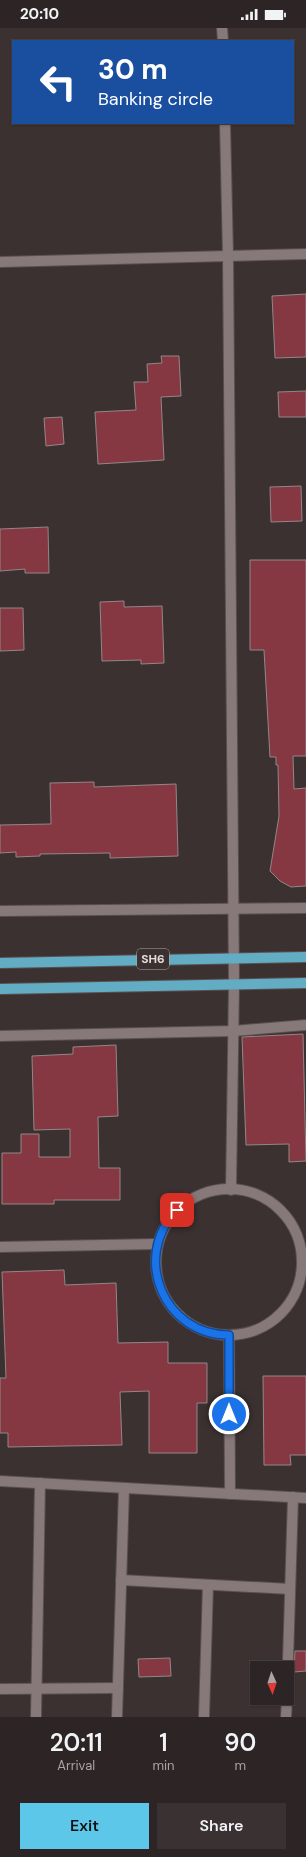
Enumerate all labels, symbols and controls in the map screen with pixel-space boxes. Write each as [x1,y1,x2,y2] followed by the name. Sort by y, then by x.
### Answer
[20,4,59,24] text: 20:10
[98,51,168,88] text: 30 m
[32,56,84,108] icon: left
[98,87,213,111] text: Banking circle
[137,949,169,969] road number: SH6
[160,1193,194,1227] pin
[166,1199,188,1221] icon: arrive
[208,1393,250,1435] position arrow
[250,1661,294,1705] north arrow
[250,1661,294,1705] map controls
[50,1727,103,1758] text: 20:11
[159,1727,168,1758] text: 1
[224,1727,256,1758] text: 90
[57,1757,95,1774] text: Arrival
[152,1757,175,1774] text: min
[234,1757,246,1774] text: m
[20,1803,149,1849] button: Exit
[157,1803,286,1849] button: Share

